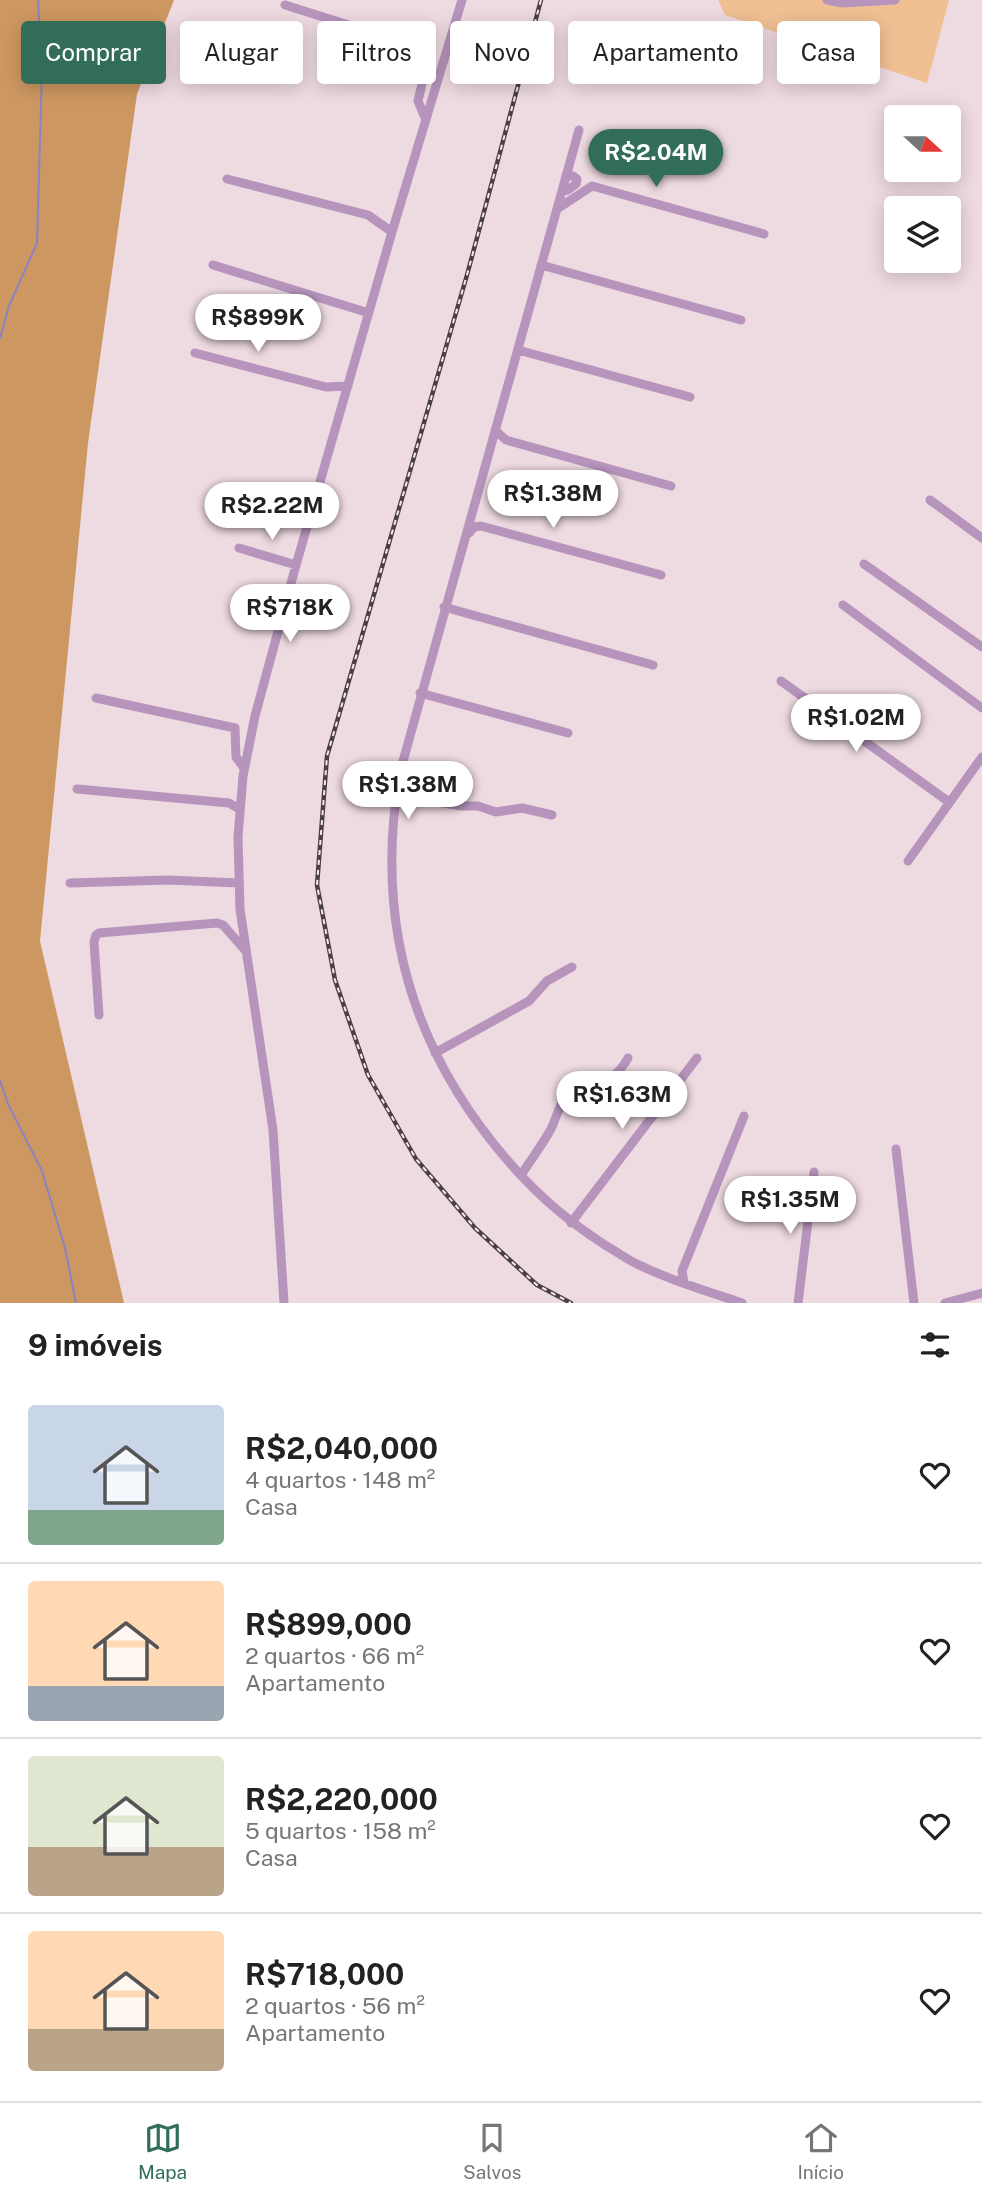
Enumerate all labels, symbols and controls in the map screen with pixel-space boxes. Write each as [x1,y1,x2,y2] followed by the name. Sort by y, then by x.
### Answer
[21,21,166,84] chip: Comprar
[180,21,303,84] chip: Alugar
[317,21,436,84] chip: Filtros
[450,21,554,84] chip: Novo
[568,21,763,84] chip: Apartamento
[777,21,880,84] chip: Casa
[884,105,961,182] north arrow
[884,105,961,273] map controls
[591,130,721,189] pin: R$2.04M
[604,138,708,165] text: R$2.04M
[884,196,961,273] button: layers
[201,294,315,354] pin: R$899K
[211,303,305,330] text: R$899K
[488,470,618,530] pin: R$1.38M
[503,479,603,506] text: R$1.38M
[207,482,337,542] pin: R$2.22M
[220,491,324,518] text: R$2.22M
[233,584,347,644] pin: R$718K
[246,593,334,620] text: R$718K
[791,694,921,754] pin: R$1.02M
[807,703,905,730] text: R$1.02M
[343,762,473,821] pin: R$1.38M
[358,770,458,797] text: R$1.38M
[557,1072,687,1131] pin: R$1.63M
[572,1080,672,1107] text: R$1.63M
[725,1176,855,1236] pin: R$1.35M
[740,1185,840,1212] text: R$1.35M
[916,1326,954,1364] icon: filters
[28,1327,163,1363] text: 9 imóveis
[245,1430,438,1466] text: R$2,040,000
[84,1433,168,1517] icon: home
[916,1456,954,1494] icon: heart
[245,1466,435,1493] text: 4 quartos · 148 m²
[245,1493,298,1520] text: Casa
[245,1606,412,1642] text: R$899,000
[84,1609,168,1693] icon: home
[916,1632,954,1670] icon: heart
[245,1642,424,1669] text: 2 quartos · 66 m²
[245,1669,385,1696] text: Apartamento
[245,1781,438,1817] text: R$2,220,000
[84,1784,168,1868] icon: home
[916,1807,954,1845] icon: heart
[245,1817,436,1844] text: 5 quartos · 158 m²
[245,1844,298,1871] text: Casa
[245,1956,404,1992] text: R$718,000
[84,1959,168,2043] icon: home
[916,1982,954,2020] icon: heart
[245,1992,425,2019] text: 2 quartos · 56 m²
[245,2019,385,2046] text: Apartamento
[138,2119,187,2183] tab: Mapa
[463,2119,521,2183] tab: Salvos
[797,2119,844,2183] tab: Início

